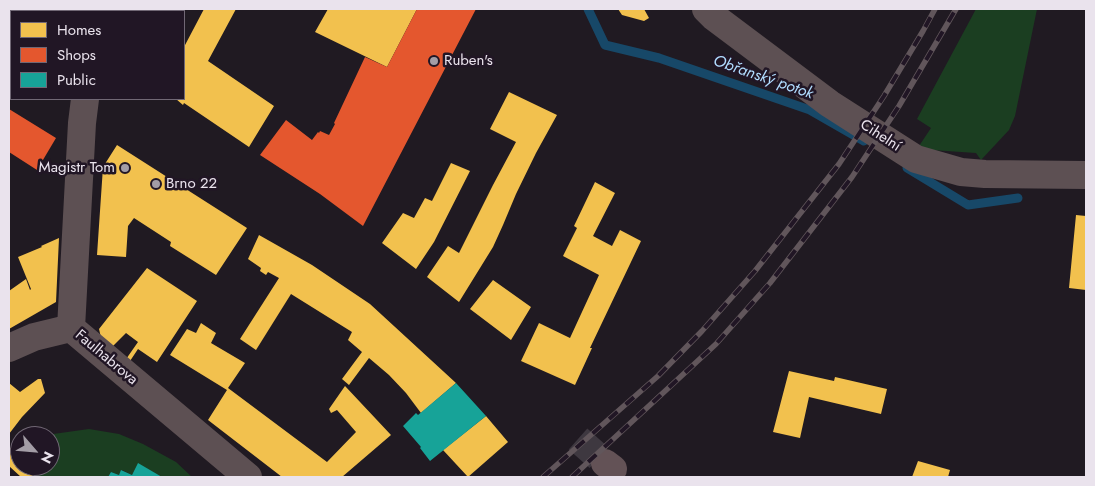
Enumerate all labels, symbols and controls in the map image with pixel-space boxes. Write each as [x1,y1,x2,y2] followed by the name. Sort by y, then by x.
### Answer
[10,10,185,100] legend
[57,19,101,41] text: Homes
[57,44,96,66] text: Shops
[444,52,493,70] place label: Ruben's
[710,52,816,104] water label: Obřanský potok
[428,55,440,67] marker: Ruben's
[57,69,96,91] text: Public
[856,116,904,156] street label: Cihelní
[39,159,115,177] place label: Magistr Tom
[119,162,131,174] marker: Magistr Tom
[166,175,217,193] place label: Brno 22
[150,178,162,190] marker: Brno 22
[71,327,141,389] street label: Faulhabrova
[10,426,60,476] north arrow
[36,448,59,467] text: N

